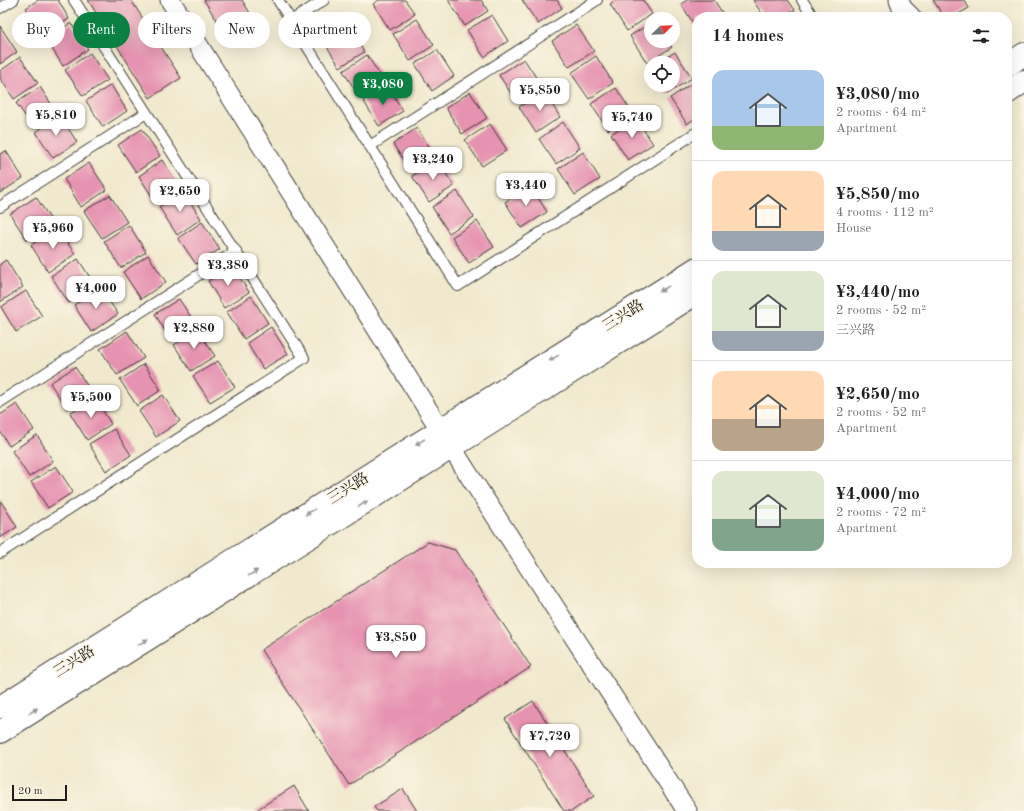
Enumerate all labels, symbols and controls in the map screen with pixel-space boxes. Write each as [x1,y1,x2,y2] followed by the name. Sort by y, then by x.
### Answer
[12,12,65,48] chip: Buy
[73,12,130,48] chip: Rent
[138,12,206,48] chip: Filters
[214,12,270,48] chip: New
[278,12,371,48] chip: Apartment
[644,12,680,48] north arrow
[644,12,680,92] map controls
[970,25,992,47] icon: filters
[712,28,784,45] text: 14 homes
[644,56,680,92] button: locate
[350,72,416,106] pin: ¥3,080
[362,78,404,91] text: ¥3,080
[507,78,573,112] pin: ¥5,850
[519,84,561,97] text: ¥5,850
[744,86,792,134] icon: home
[836,86,920,103] text: ¥3,080/mo
[23,103,89,137] pin: ¥5,810
[599,105,665,139] pin: ¥5,740
[836,106,926,119] text: 2 rooms · 64 m²
[35,109,77,122] text: ¥5,810
[611,111,653,124] text: ¥5,740
[836,122,897,135] text: Apartment
[400,147,466,181] pin: ¥3,240
[412,153,454,166] text: ¥3,240
[493,173,559,207] pin: ¥3,440
[147,179,213,213] pin: ¥2,650
[505,179,547,192] text: ¥3,440
[159,185,201,198] text: ¥2,650
[836,186,920,203] text: ¥5,850/mo
[744,187,792,235] icon: home
[836,206,934,219] text: 4 rooms · 112 m²
[20,216,86,250] pin: ¥5,960
[32,222,74,235] text: ¥5,960
[836,222,871,235] text: House
[195,253,261,287] pin: ¥3,380
[207,259,249,272] text: ¥3,380
[63,276,129,310] pin: ¥4,000
[75,282,117,295] text: ¥4,000
[836,284,920,301] text: ¥3,440/mo
[659,285,669,293] one-way arrow
[744,287,792,335] icon: home
[600,296,647,335] street label: 三兴路
[836,304,926,317] text: 2 rooms · 52 m²
[161,316,227,350] pin: ¥2,880
[173,322,215,335] text: ¥2,880
[836,324,875,337] text: 三兴路
[549,354,559,362] one-way arrow
[58,385,124,419] pin: ¥5,500
[836,386,920,403] text: ¥2,650/mo
[744,387,792,435] icon: home
[70,391,112,404] text: ¥5,500
[836,406,926,419] text: 2 rooms · 52 m²
[836,422,897,435] text: Apartment
[414,439,426,446] one-way arrow
[325,469,372,508] street label: 三兴路
[836,486,920,503] text: ¥4,000/mo
[744,487,792,535] icon: home
[357,500,369,507] one-way arrow
[836,506,926,519] text: 2 rooms · 72 m²
[304,508,316,515] one-way arrow
[836,522,897,535] text: Apartment
[248,569,258,577] one-way arrow
[363,625,429,659] pin: ¥3,850
[375,631,417,644] text: ¥3,850
[138,638,148,646] one-way arrow
[51,642,98,681] street label: 三兴路
[27,708,39,715] one-way arrow
[517,724,583,758] pin: ¥7,720
[529,730,571,743] text: ¥7,720
[12,783,67,802] scale bar
[18,786,43,797] text: 20 m

